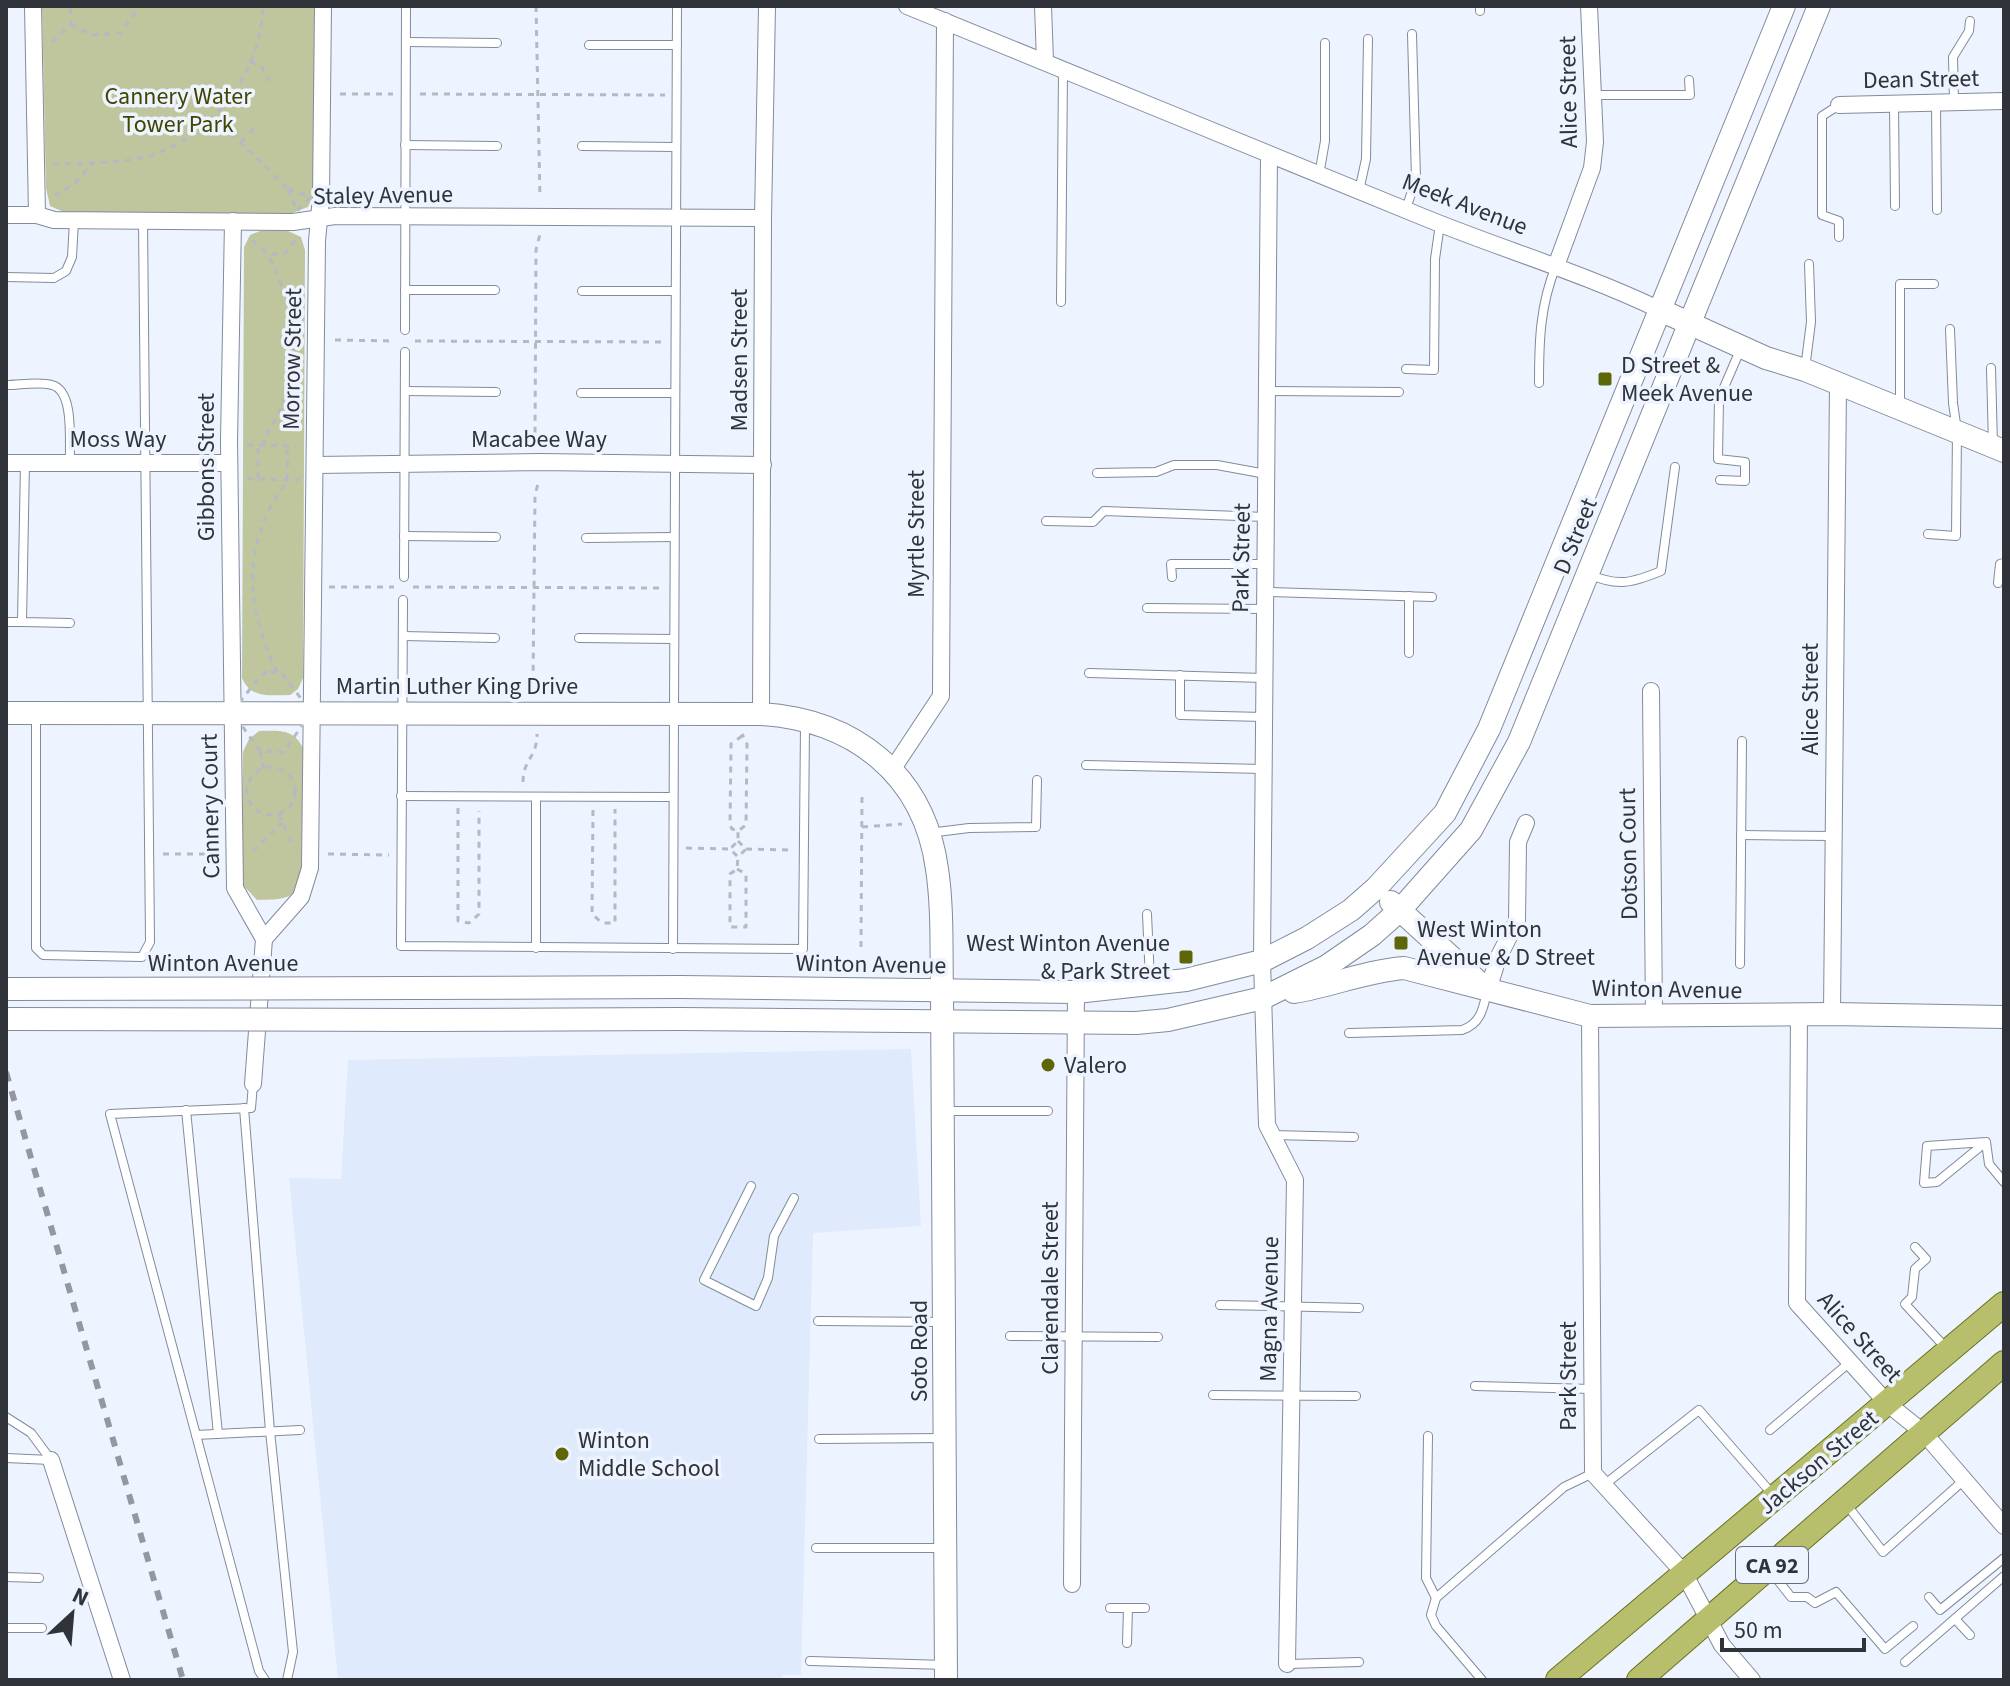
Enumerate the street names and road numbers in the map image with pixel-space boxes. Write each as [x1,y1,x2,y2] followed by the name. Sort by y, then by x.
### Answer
[1550,36,1587,148] street label: Alice Street
[1862,61,1980,98] street label: Dean Street
[1397,164,1533,244] street label: Meek Avenue
[313,177,453,214] street label: Staley Avenue
[274,288,311,430] street label: Morrow Street
[722,289,757,431] street label: Madsen Street
[189,393,224,541] street label: Gibbons Street
[69,422,167,457] street label: Moss Way
[471,422,607,457] street label: Macabee Way
[899,470,934,598] street label: Myrtle Street
[1544,493,1607,580] street label: D Street
[1223,503,1260,613] street label: Park Street
[1793,643,1828,755] street label: Alice Street
[336,669,578,704] street label: Martin Luther King Drive
[192,733,229,879] street label: Cannery Court
[1610,787,1647,921] street label: Dotson Court
[148,946,298,981] street label: Winton Avenue
[795,946,947,983] street label: Winton Avenue
[1591,971,1743,1008] street label: Winton Avenue
[1033,1201,1068,1375] street label: Clarendale Street
[1251,1236,1288,1382] street label: Magna Avenue
[1809,1284,1910,1391] street label: Alice Street
[902,1300,937,1402] street label: Soto Road
[1551,1321,1586,1431] street label: Park Street
[1751,1402,1886,1523] street label: Jackson Street
[1736,1547,1808,1583] road number: CA 92

